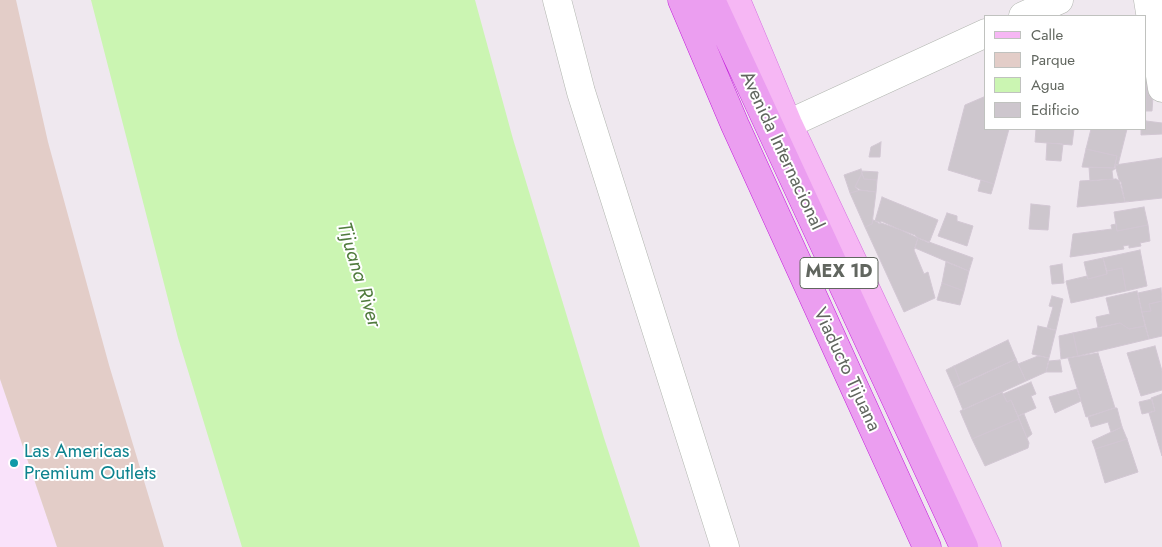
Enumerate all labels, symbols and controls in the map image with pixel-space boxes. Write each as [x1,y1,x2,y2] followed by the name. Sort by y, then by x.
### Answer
[984,15,1147,130] legend
[1031,24,1063,46] text: Calle
[1031,49,1075,71] text: Parque
[734,68,828,234] street label: Avenida Internacional
[1031,74,1065,96] text: Agua
[1031,99,1079,121] text: Edificio
[331,220,385,330] water label: Tijuana River
[800,258,878,288] road number: MEX 1D
[807,305,885,435] street label: Viaducto Tijuana
[24,441,156,485] place label: Las Americas Premium Outlets
[8,457,20,469] marker: Las Americas Premium Outlets

